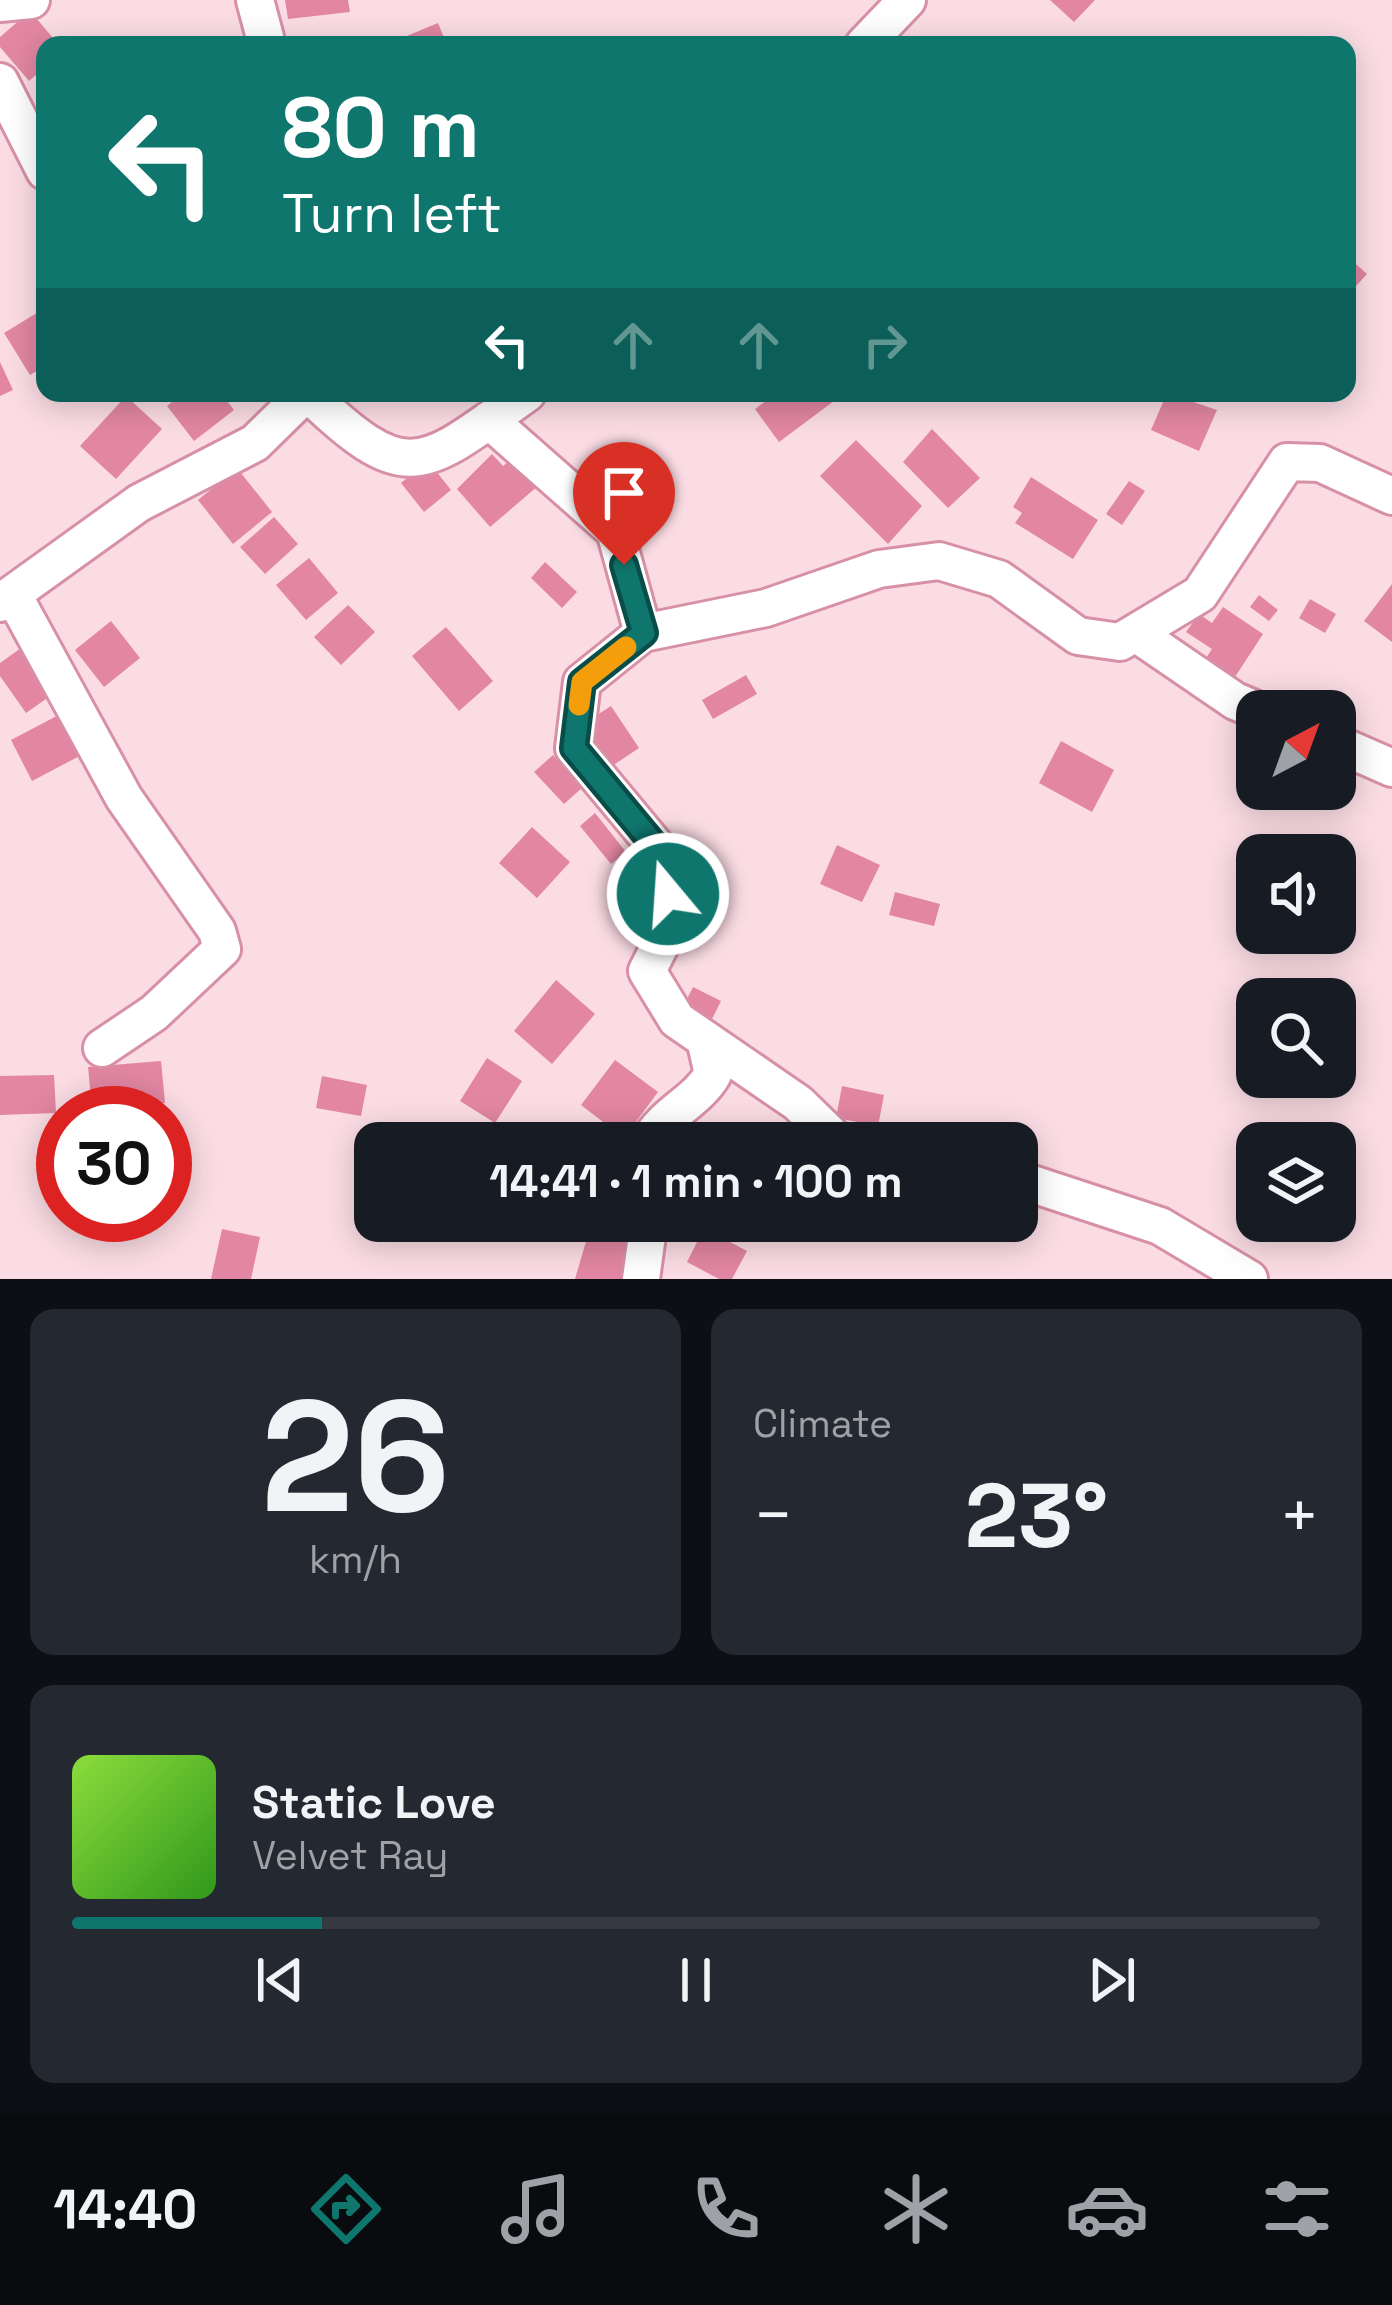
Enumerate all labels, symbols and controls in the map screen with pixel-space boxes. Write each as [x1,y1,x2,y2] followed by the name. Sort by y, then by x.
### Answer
[282,74,480,182] text: 80 m
[84,84,240,240] icon: left
[282,179,502,248] text: Turn left
[474,312,540,378] icon: left
[600,312,666,378] icon: ahead
[726,312,792,378] icon: ahead
[852,312,918,378] icon: right
[573,442,675,565] pin
[591,460,657,526] icon: arrive
[1236,690,1356,810] north arrow
[1236,690,1356,1242] map controls
[605,831,731,957] position arrow
[1236,834,1356,954] button: sound
[1236,978,1356,1098] button: search
[36,1086,192,1242] speed limit sign: 30
[1236,1122,1356,1242] button: layers
[489,1153,903,1210] text: 14:41 · 1 min · 100 m
[261,1357,450,1557] text: 26
[753,1399,892,1448] text: Climate
[965,1458,1108,1573] text: 23°
[753,1473,794,1557] text: −
[1279,1473,1320,1557] text: +
[309,1535,402,1584] text: km/h
[252,1774,496,1831] text: Static Love
[252,1831,448,1880] text: Velvet Ray
[247,1947,313,2013] icon: previous
[663,1947,729,2013] icon: pause
[1079,1947,1145,2013] icon: next
[304,2167,388,2251] icon: directions
[494,2167,578,2251] icon: music
[684,2167,768,2251] icon: phone
[874,2167,958,2251] icon: climate
[1065,2167,1149,2251] icon: car
[1255,2167,1339,2251] icon: filters
[53,2175,197,2244] text: 14:40

